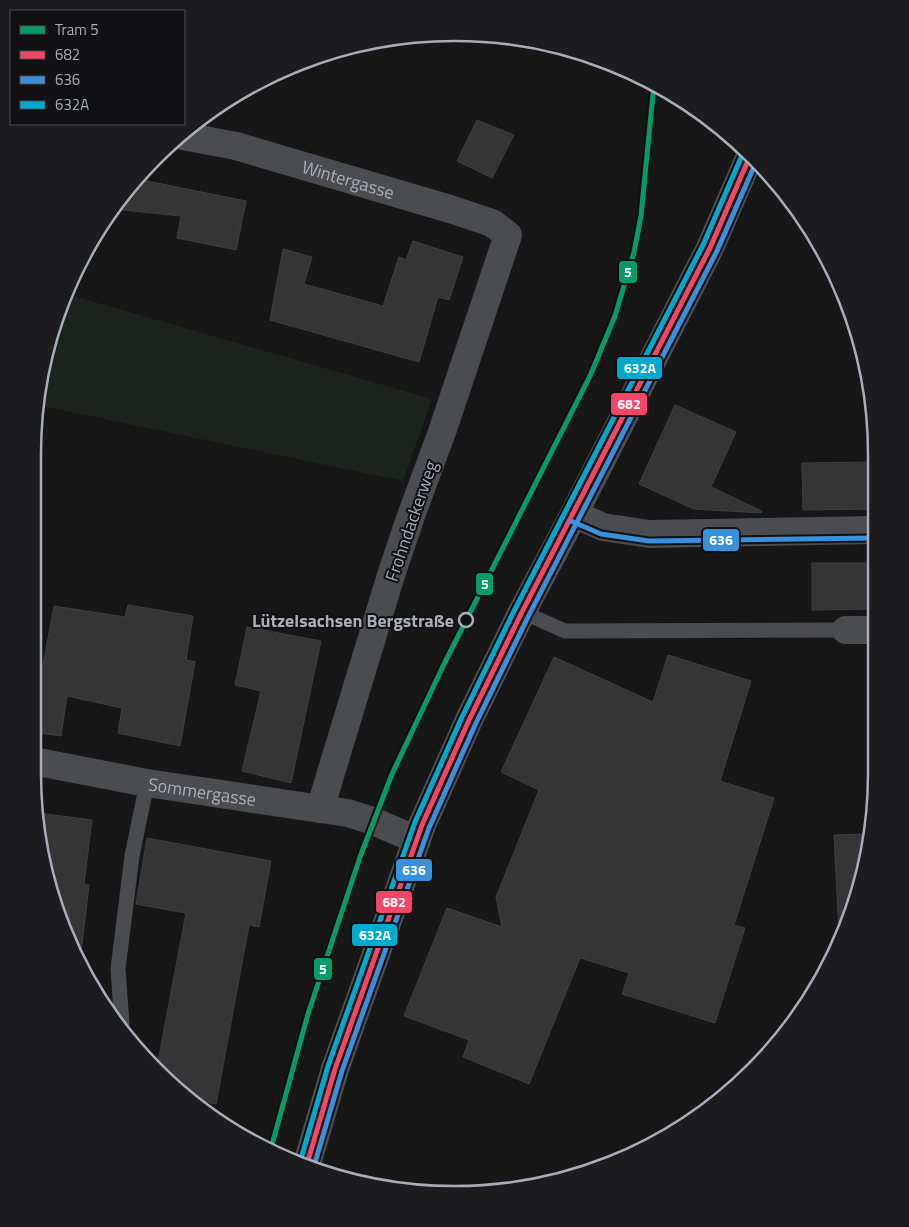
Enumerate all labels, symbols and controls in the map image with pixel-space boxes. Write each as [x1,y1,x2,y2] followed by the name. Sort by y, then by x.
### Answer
[10,10,185,125] legend
[55,18,99,41] text: Tram 5
[55,43,80,66] text: 682
[55,68,80,91] text: 636
[55,93,89,116] text: 632A
[299,153,398,205] street label: Wintergasse
[618,260,638,284] line badge: 5
[624,261,632,282] text: 5
[616,356,663,380] line badge: 632A
[624,357,657,378] text: 632A
[610,392,648,416] line badge: 682
[617,393,641,414] text: 682
[378,457,444,585] street label: Frohndackerweg
[702,528,740,552] line badge: 636
[709,529,733,550] text: 636
[475,572,494,596] line badge: 5
[481,573,489,594] text: 5
[252,607,454,634] place label: Lützelsachsen Bergstraße
[458,612,474,628] marker: Lützelsachsen Bergstraße
[147,770,258,813] street label: Sommergasse
[395,858,433,882] line badge: 636
[402,859,426,880] text: 636
[375,890,413,914] line badge: 682
[382,891,406,912] text: 682
[351,923,398,947] line badge: 632A
[359,924,392,945] text: 632A
[313,957,333,981] line badge: 5
[319,958,327,979] text: 5

